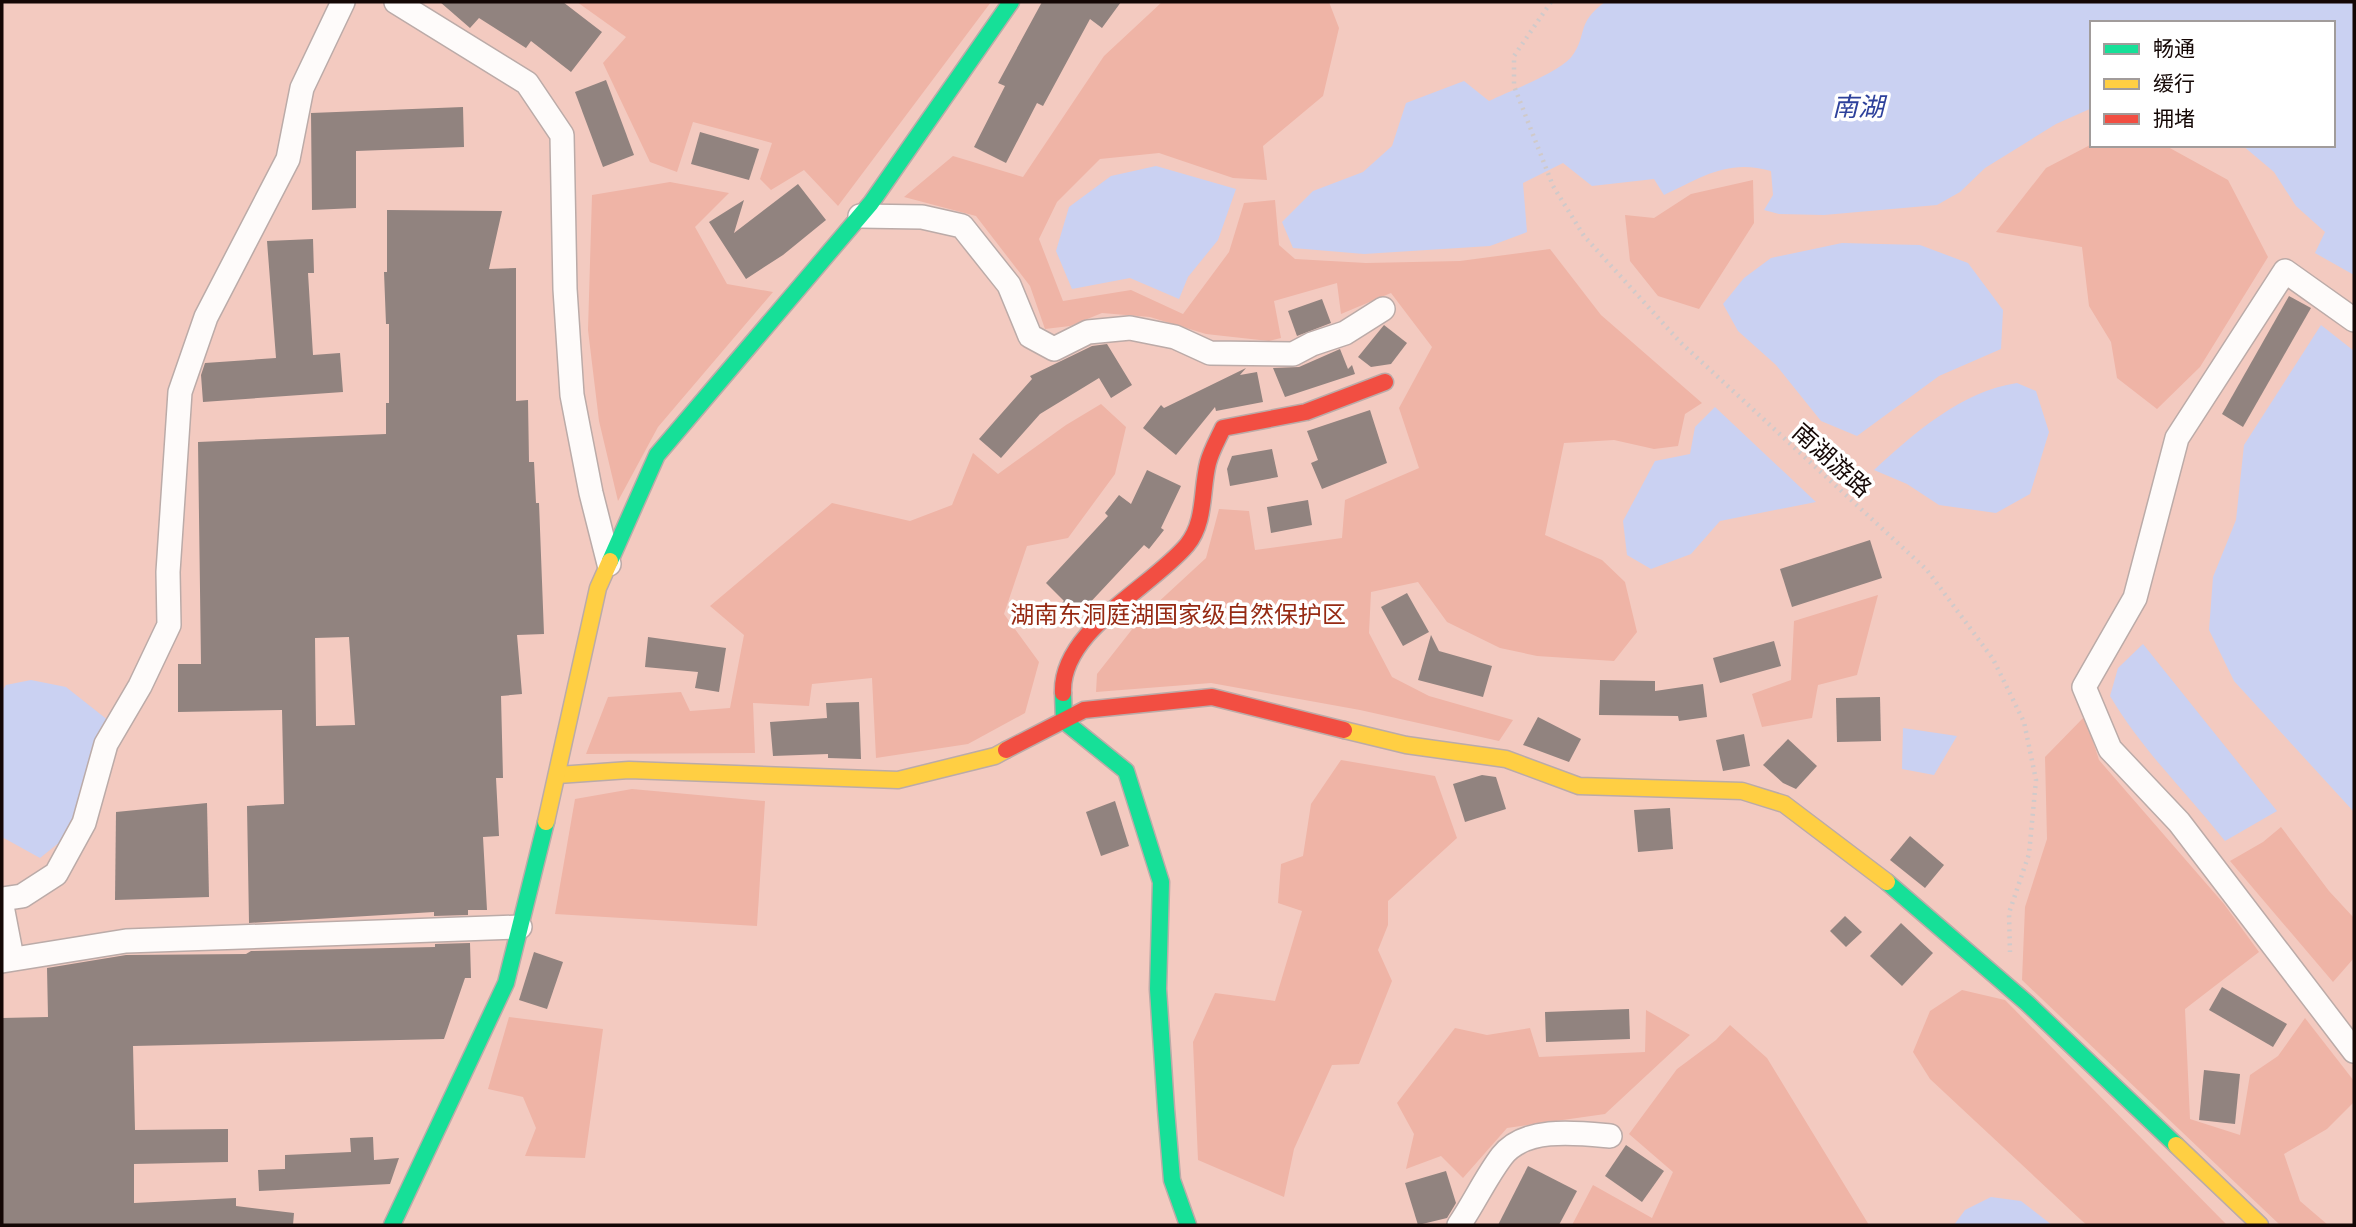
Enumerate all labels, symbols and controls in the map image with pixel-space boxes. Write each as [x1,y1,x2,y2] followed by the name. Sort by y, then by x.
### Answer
[2090,21,2335,147] legend
[2153,36,2195,60] text: 畅通
[2153,71,2195,95] text: 缓行
[1832,92,1888,122] water label: 南湖
[2153,106,2195,130] text: 拥堵
[1787,418,1877,502] street label: 南湖游路
[1010,601,1346,628] park label: 湖南东洞庭湖国家级自然保护区

